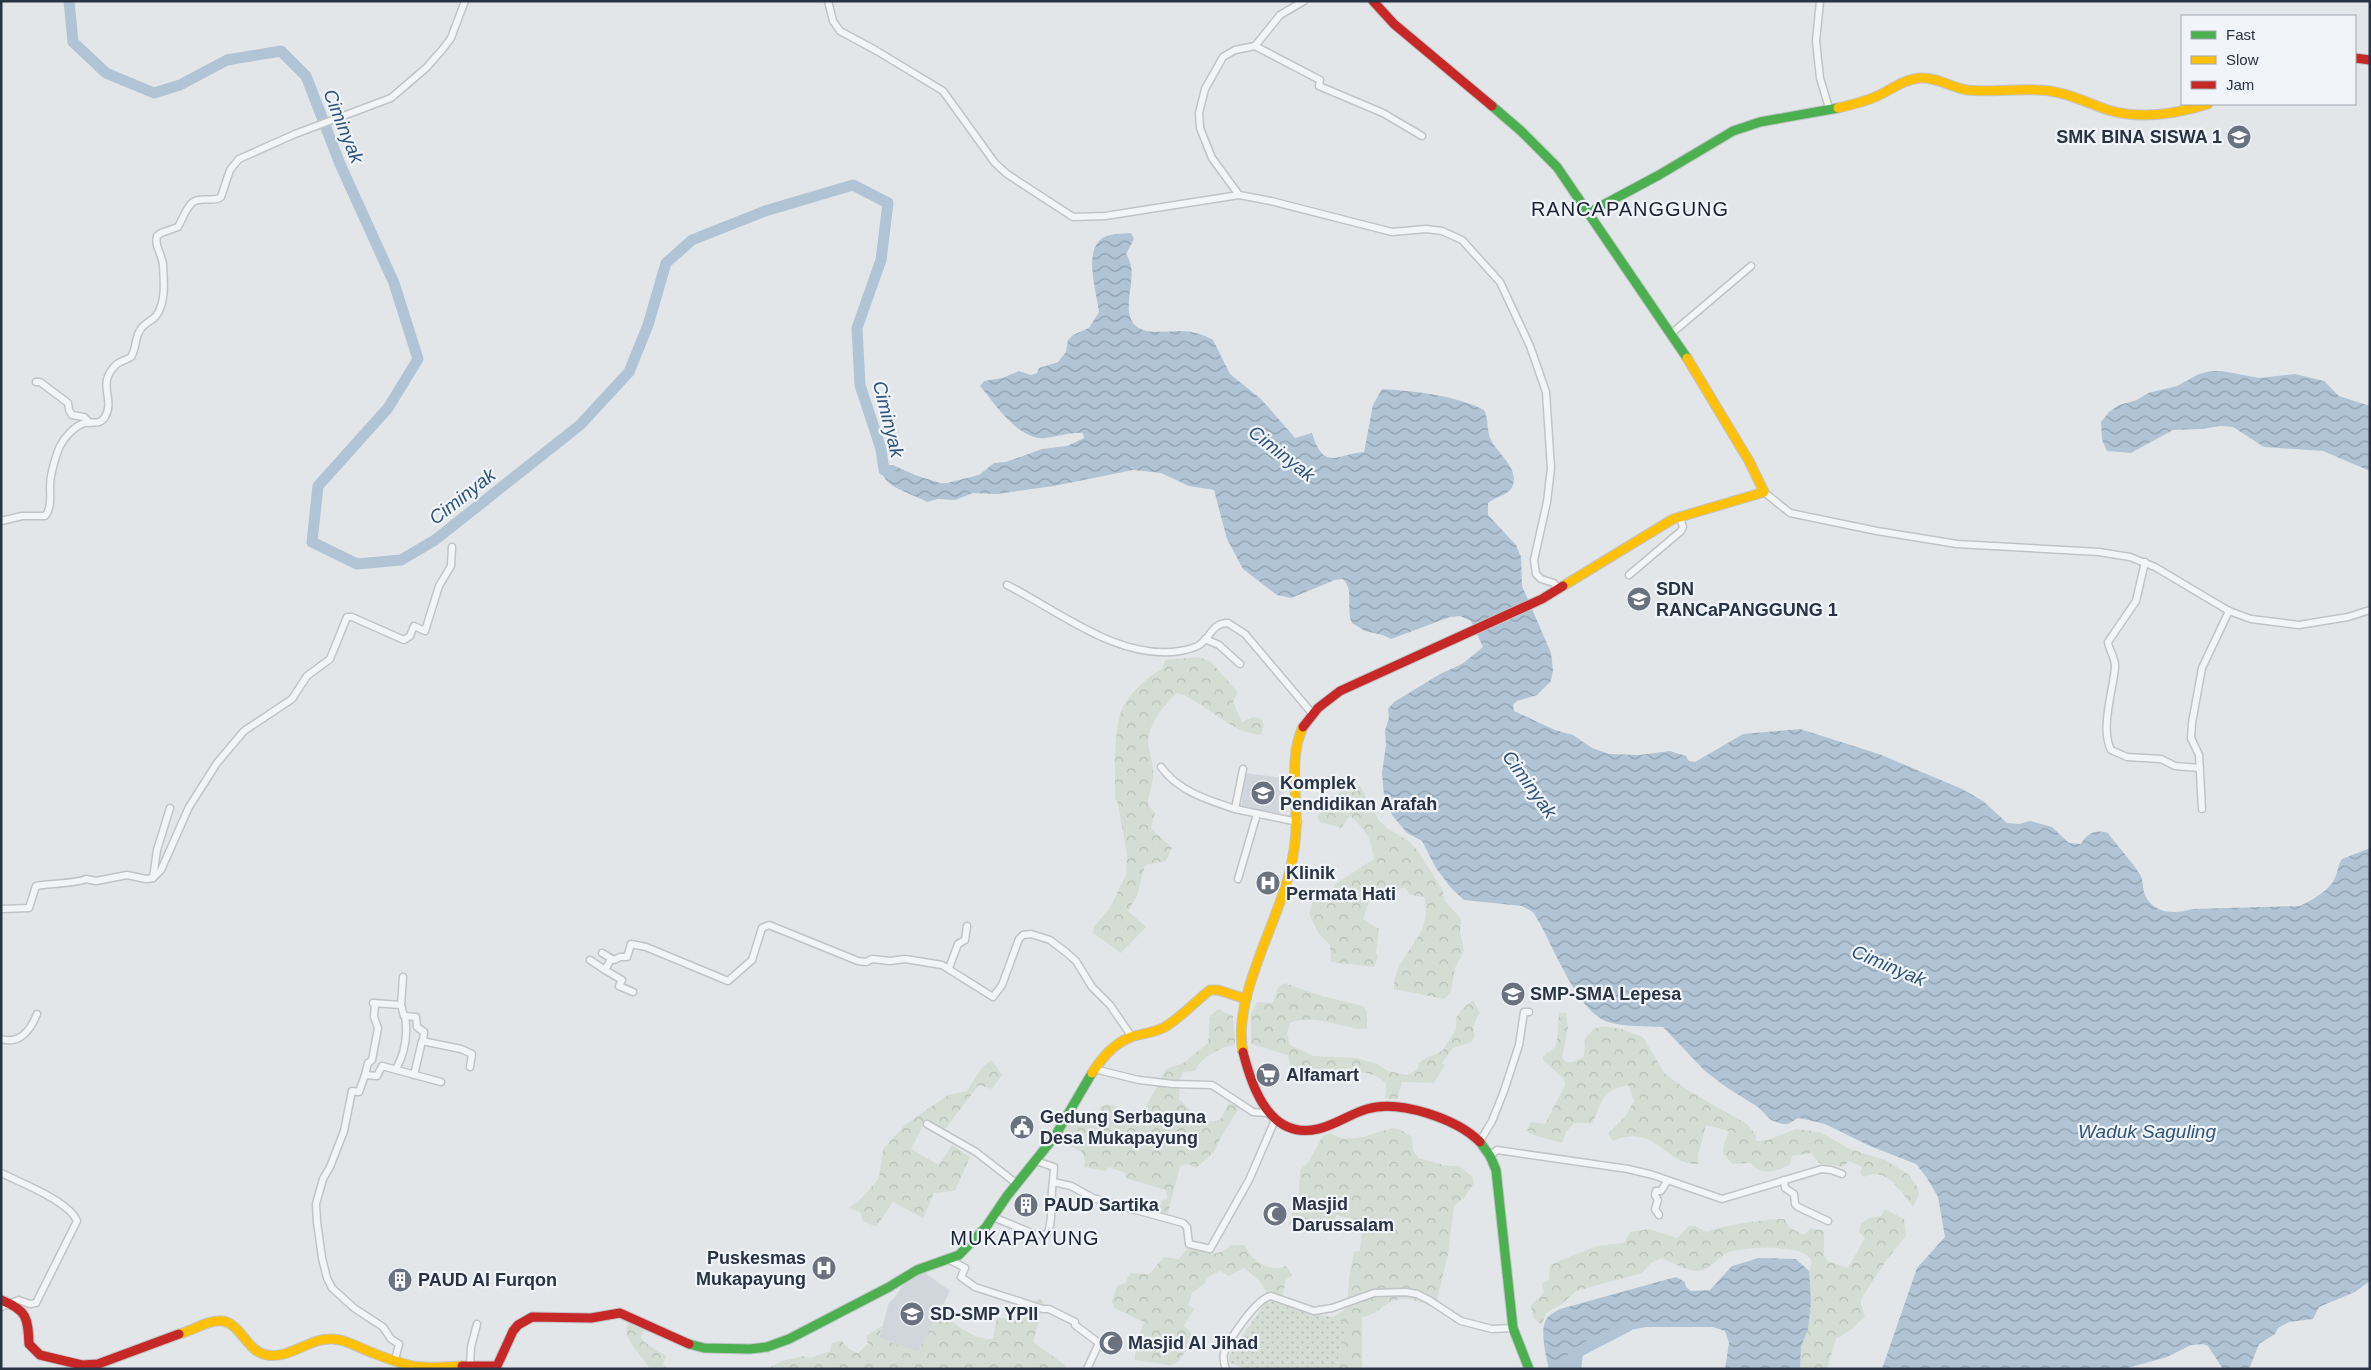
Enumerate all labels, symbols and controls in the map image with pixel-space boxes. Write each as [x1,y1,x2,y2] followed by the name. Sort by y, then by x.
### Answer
[2181,15,2356,105] legend
[2226,26,2256,43] text: Fast
[2226,51,2259,68] text: Slow
[2226,76,2254,93] text: Jam
[319,86,368,168] water label: Ciminyak
[2226,124,2252,150] school or university icon: SMK BINA SISWA 1
[2056,127,2222,147] place label: SMK BINA SISWA 1
[1531,198,1729,220] district label: RANCAPANGGUNG
[869,379,909,461] water label: Ciminyak
[1244,421,1320,487] water label: Ciminyak
[425,463,501,529] water label: Ciminyak
[1656,579,1838,620] place label: SDN RANCaPANGGUNG 1
[1626,586,1652,612] school or university icon: SDN RANCaPANGGUNG 1
[1498,747,1562,823] water label: Ciminyak
[1280,773,1437,814] place label: Komplek Pendidikan Arafah
[1250,780,1276,806] school or university icon: Komplek Pendidikan Arafah
[1286,863,1396,904] place label: Klinik Permata Hati
[1255,870,1281,896] hospital icon: Klinik Permata Hati
[1849,941,1930,991] water label: Ciminyak
[1500,981,1526,1007] school or university icon: SMP-SMA Lepesa
[1530,984,1682,1004] place label: SMP-SMA Lepesa
[1255,1062,1281,1088] supermarket icon: Alfamart
[1286,1065,1359,1085] place label: Alfamart
[1040,1107,1207,1148] place label: Gedung Serbaguna Desa Mukapayung
[1009,1114,1035,1140] public building icon: Gedung Serbaguna Desa Mukapayung
[2078,1121,2216,1142] water label: Waduk Saguling
[1013,1192,1039,1218] building icon: PAUD Sartika
[1292,1194,1394,1235] place label: Masjid Darussalam
[1044,1195,1160,1215] place label: PAUD Sartika
[1262,1201,1288,1227] mosque icon: Masjid Darussalam
[950,1227,1100,1249] district label: MUKAPAYUNG
[696,1248,806,1289] place label: Puskesmas Mukapayung
[811,1255,837,1281] hospital icon: Puskesmas Mukapayung
[387,1267,413,1293] building icon: PAUD Al Furqon
[418,1270,557,1290] place label: PAUD Al Furqon
[899,1301,925,1327] school or university icon: SD-SMP YPII
[930,1304,1038,1324] place label: SD-SMP YPII
[1098,1330,1124,1356] mosque icon: Masjid Al Jihad
[1128,1333,1258,1353] place label: Masjid Al Jihad

